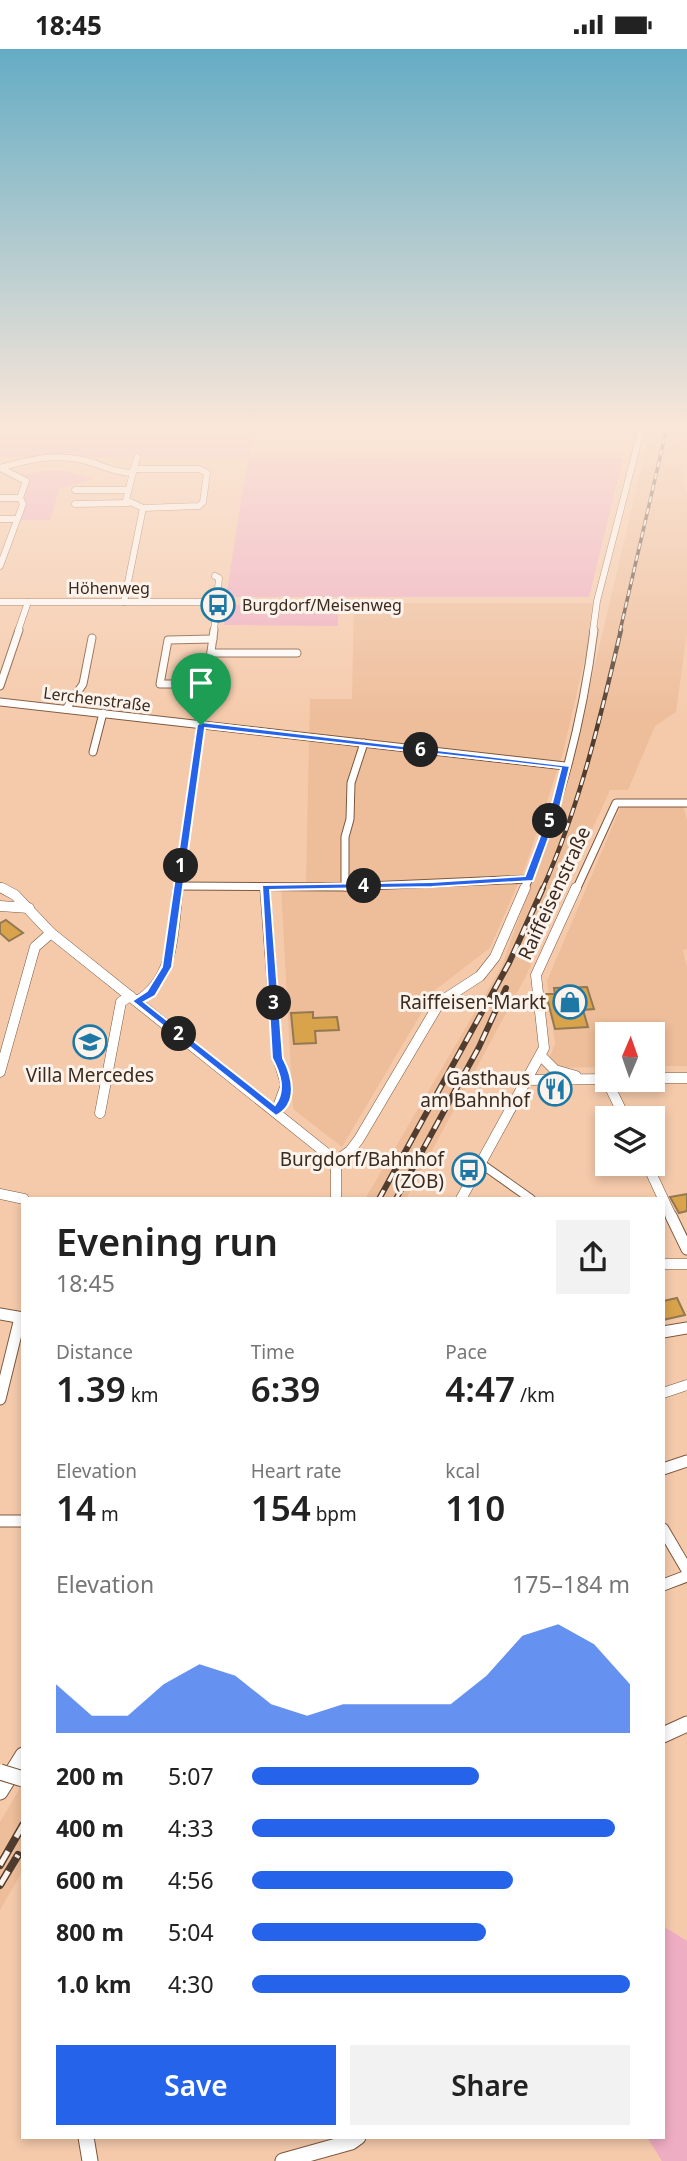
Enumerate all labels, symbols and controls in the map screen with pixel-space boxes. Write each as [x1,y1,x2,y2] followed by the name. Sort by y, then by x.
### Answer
[35,7,102,43] text: 18:45
[68,577,150,599] street label: Höhenweg
[199,586,237,624] bus stop icon: Burgdorf/Meisenweg
[242,594,402,616] place label: Burgdorf/Meisenweg
[171,653,231,725] pin
[182,664,220,702] icon: arrive
[42,682,152,716] street label: Lerchenstraße
[404,733,438,767] pin: 6
[415,736,426,762] text: 6
[532,803,568,839] pin: 5
[544,807,555,833] text: 5
[512,822,596,964] street label: Raiffeisenstraße
[164,849,198,883] pin: 1
[175,852,186,878] text: 1
[346,869,382,903] pin: 4
[358,872,369,898] text: 4
[551,983,589,1021] shop icon: Raiffeisen-Markt
[256,985,292,1021] pin: 3
[268,989,279,1015] text: 3
[400,989,546,1015] place label: Raiffeisen-Markt
[162,1017,196,1051] pin: 2
[173,1020,184,1046] text: 2
[595,1022,665,1092] north arrow
[595,1022,665,1176] map controls
[71,1023,109,1061] school or university icon: Villa Mercedes
[26,1062,154,1088] place label: Villa Mercedes
[420,1065,531,1113] place label: Gasthaus am Bahnhof
[536,1070,574,1108] restaurant icon: Gasthaus am Bahnhof
[595,1106,665,1176] button: layers
[280,1146,445,1194] place label: Burgdorf/Bahnhof (ZOB)
[450,1151,488,1189] bus stop icon: Burgdorf/Bahnhof (ZOB)
[56,1215,278,1267] text: Evening run
[556,1220,630,1294] button: share
[56,1267,115,1299] text: 18:45
[56,1339,133,1365] text: Distance
[251,1339,295,1365] text: Time
[445,1339,487,1365] text: Pace
[56,1365,126,1412] text: 1.39
[251,1365,320,1412] text: 6:39
[445,1365,515,1412] text: 4:47
[126,1382,159,1408] text: km
[515,1382,555,1408] text: /km
[56,1458,137,1484] text: Elevation
[251,1458,341,1484] text: Heart rate
[445,1458,480,1484] text: kcal
[56,1484,96,1531] text: 14
[251,1484,311,1531] text: 154
[445,1484,505,1531] text: 110
[96,1501,119,1527] text: m
[311,1501,357,1527] text: bpm
[56,1568,154,1600] text: Elevation
[512,1568,630,1600] text: 175–184 m
[56,1760,124,1792] text: 200 m
[168,1760,214,1792] text: 5:07
[56,1812,124,1844] text: 400 m
[168,1812,214,1844] text: 4:33
[56,1864,124,1896] text: 600 m
[168,1864,214,1896] text: 4:56
[56,1916,124,1948] text: 800 m
[168,1916,214,1948] text: 5:04
[56,1968,131,2000] text: 1.0 km
[168,1968,214,2000] text: 4:30
[56,2045,336,2125] button: Save
[350,2045,630,2125] button: Share

